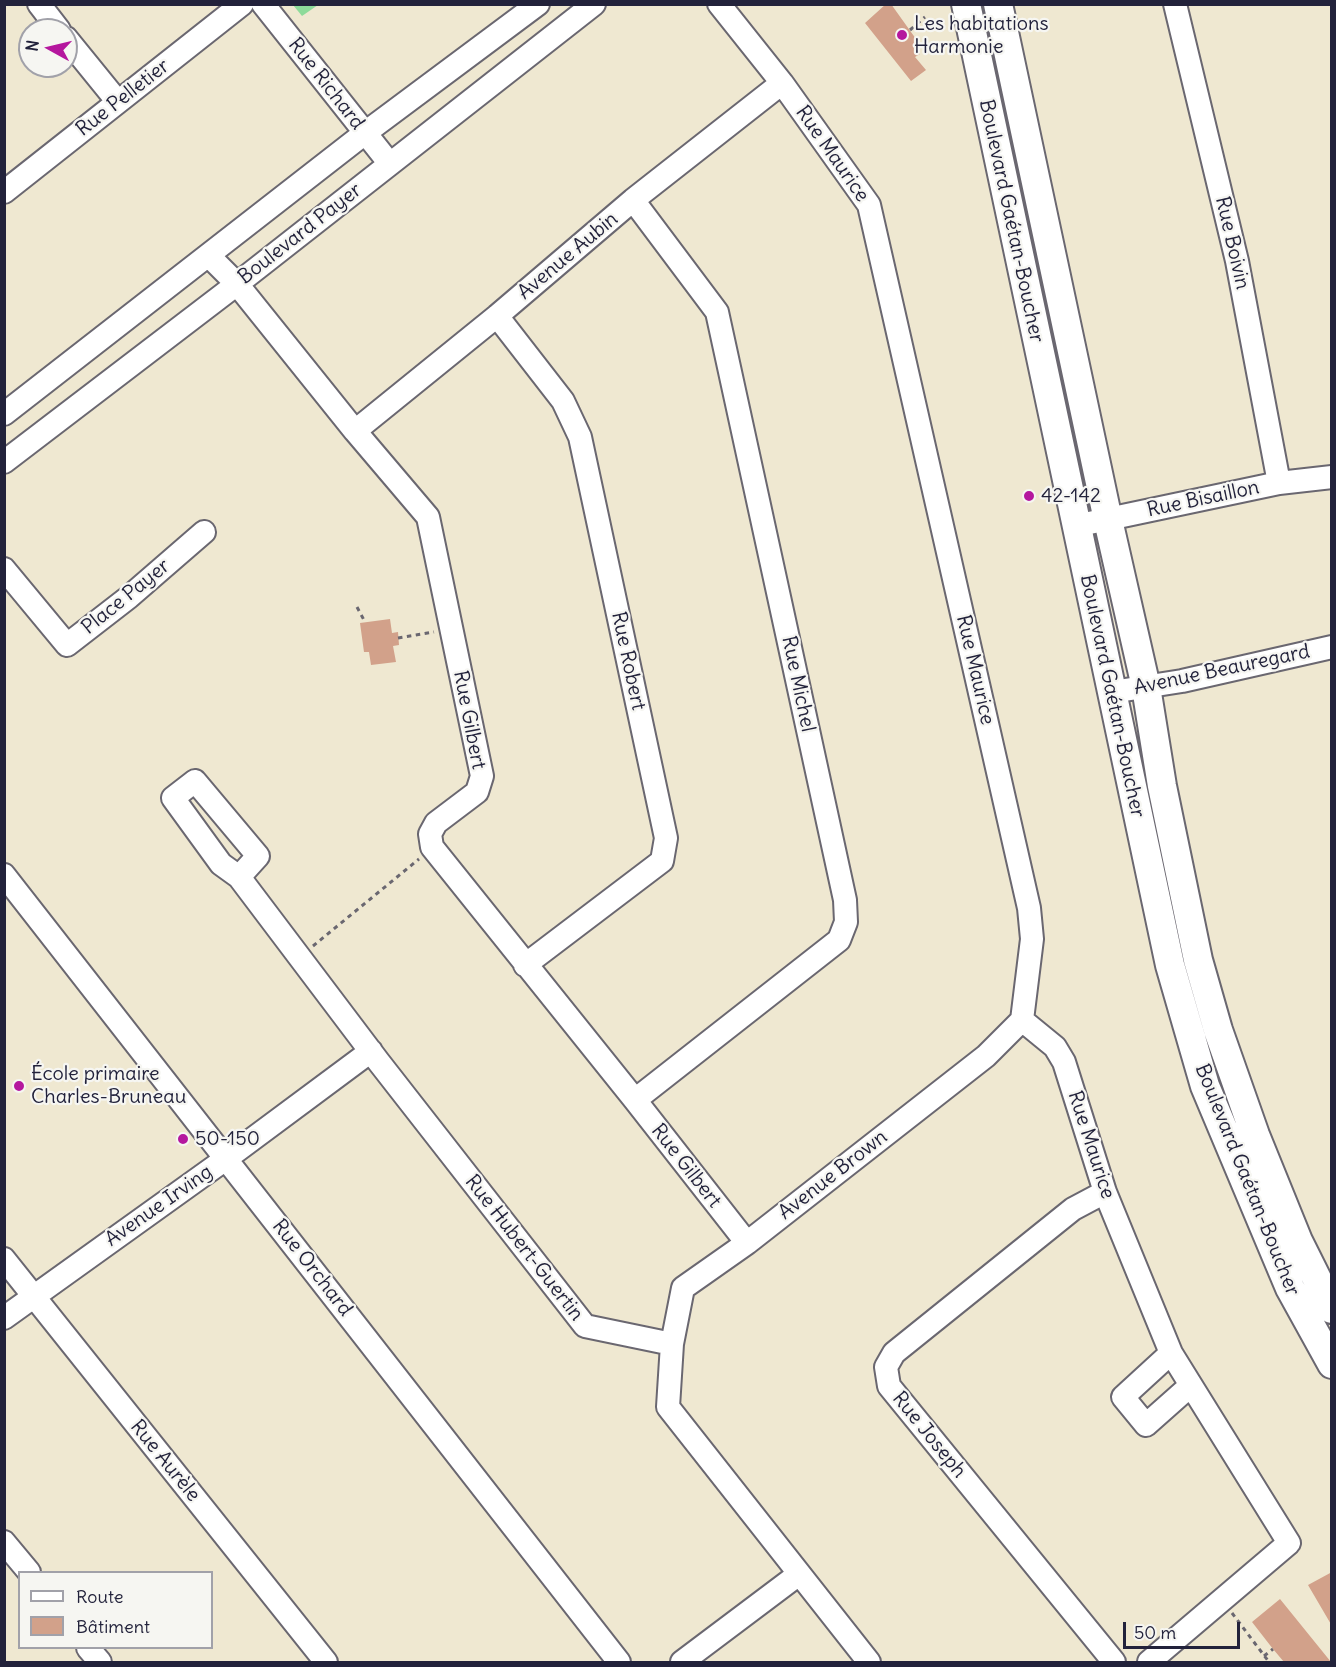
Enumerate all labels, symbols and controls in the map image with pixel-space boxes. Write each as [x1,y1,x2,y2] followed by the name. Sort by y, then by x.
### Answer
[914,12,1049,59] place label: Les habitations Harmonie
[18,18,78,78] north arrow
[895,28,909,42] marker: Les habitations Harmonie
[283,33,369,135] street label: Rue Richard
[21,39,43,53] text: N
[72,54,174,142] street label: Rue Pelletier
[973,97,1049,345] street label: Boulevard Gaétan-Boucher
[790,101,874,207] street label: Rue Maurice
[234,178,366,290] street label: Boulevard Payer
[1210,194,1254,292] street label: Rue Boivin
[513,207,623,305] street label: Avenue Aubin
[1145,475,1261,523] street label: Rue Bisaillon
[1041,484,1101,508] place label: 42-142
[1022,489,1036,503] marker: 42-142
[77,554,175,640] street label: Place Payer
[1074,572,1150,820] street label: Boulevard Gaétan-Boucher
[606,609,650,713] street label: Rue Robert
[951,613,999,727] street label: Rue Maurice
[776,634,820,734] street label: Rue Michel
[1132,640,1312,700] street label: Avenue Beauregard
[448,669,490,771] street label: Rue Gilbert
[1189,1061,1305,1299] street label: Boulevard Gaétan-Boucher
[31,1062,186,1109] place label: École primaire Charles-Bruneau
[12,1079,26,1093] marker: École primaire Charles-Bruneau
[1062,1088,1120,1202] street label: Rue Maurice
[646,1119,726,1213] street label: Rue Gilbert
[774,1125,892,1225] street label: Avenue Brown
[195,1127,260,1151] place label: 50-150
[176,1132,190,1146] marker: 50-150
[101,1160,217,1252] street label: Avenue Irving
[460,1170,588,1326] street label: Rue Hubert-Guertin
[267,1215,357,1321] street label: Rue Orchard
[887,1387,971,1483] street label: Rue Joseph
[125,1415,205,1507] street label: Rue Aurèle
[18,1571,213,1649] legend
[76,1585,124,1608] text: Route
[1126,1610,1243,1648] scale bar
[76,1615,150,1638] text: Bâtiment
[1134,1621,1176,1644] text: 50 m

